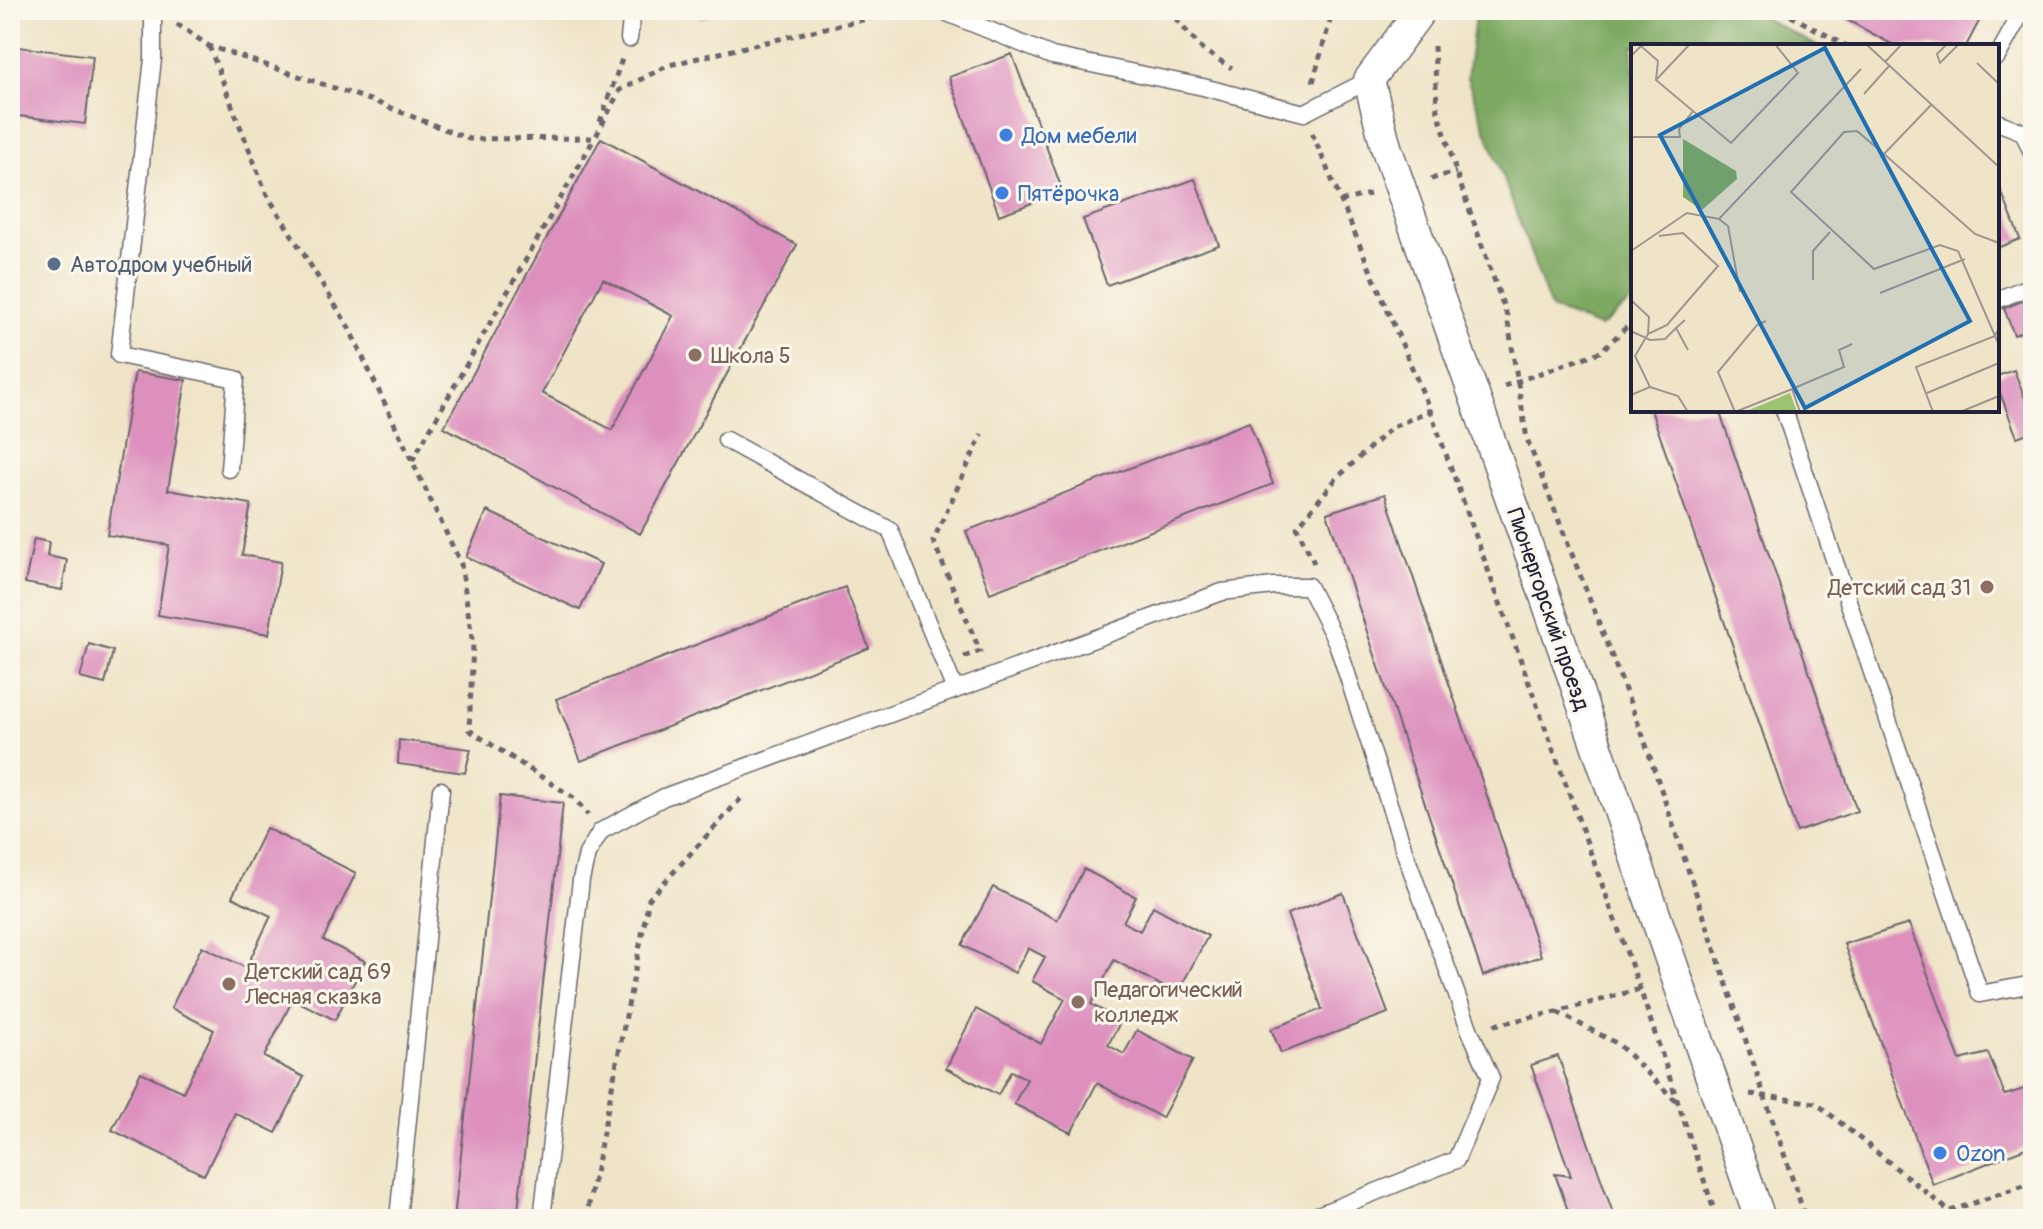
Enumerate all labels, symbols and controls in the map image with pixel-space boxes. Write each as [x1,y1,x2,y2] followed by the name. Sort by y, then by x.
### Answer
[1631,44,1999,412] inset map
[1021,122,1137,150] place label: Дом мебели
[997,126,1015,144] marker: Дом мебели
[1018,180,1119,208] place label: Пятёрочка
[993,184,1011,202] marker: Пятёрочка
[70,251,252,279] place label: Автодром учебный
[45,255,63,273] marker: Автодром учебный
[711,342,791,370] place label: Школа 5
[686,346,704,364] marker: Школа 5
[1500,504,1596,714] street label: Пионергорский проезд
[1827,574,1971,602] place label: Детский сад 31
[1978,578,1996,596] marker: Детский сад 31
[244,958,391,1011] place label: Детский сад 69 Лесная сказка
[220,975,238,993] marker: Детский сад 69 Лесная сказка
[1094,976,1243,1029] place label: Педагогический колледж
[1069,993,1087,1011] marker: Педагогический колледж
[1956,1140,2005,1168] place label: Ozon
[1931,1144,1949,1162] marker: Ozon

